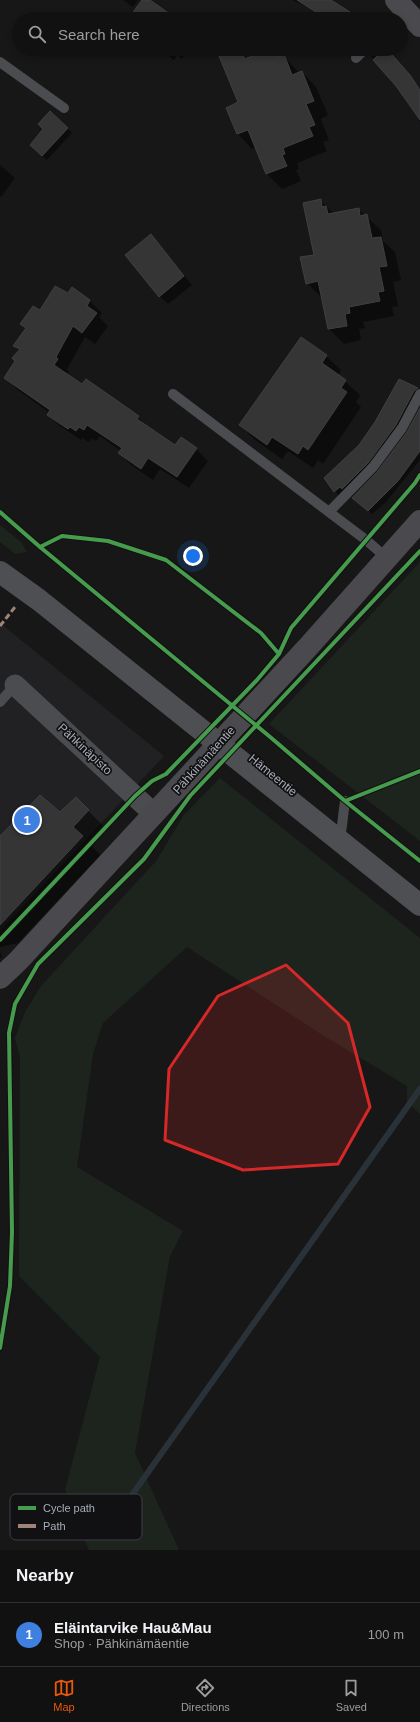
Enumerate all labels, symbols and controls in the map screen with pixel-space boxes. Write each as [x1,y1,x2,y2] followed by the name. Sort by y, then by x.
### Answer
[12,12,408,56] search box
[26,23,48,45] icon: search
[58,26,140,43] text: Search here
[183,546,203,566] your location
[55,720,115,778] street label: Pähkinäpisto
[170,723,238,797] street label: Pähkinämäentie
[246,751,300,799] street label: Hämeentie
[14,805,40,835] pin: 1
[10,1494,142,1540] legend
[43,1502,95,1514] text: Cycle path
[43,1520,66,1532] text: Path
[16,1566,74,1585] text: Nearby
[54,1619,212,1636] text: Eläintarvike Hau&Mau
[25,1627,33,1642] text: 1
[368,1627,404,1642] text: 100 m
[54,1636,189,1651] text: Shop · Pähkinämäentie
[53,1677,75,1713] tab: Map
[181,1677,230,1713] tab: Directions
[336,1677,367,1713] tab: Saved

